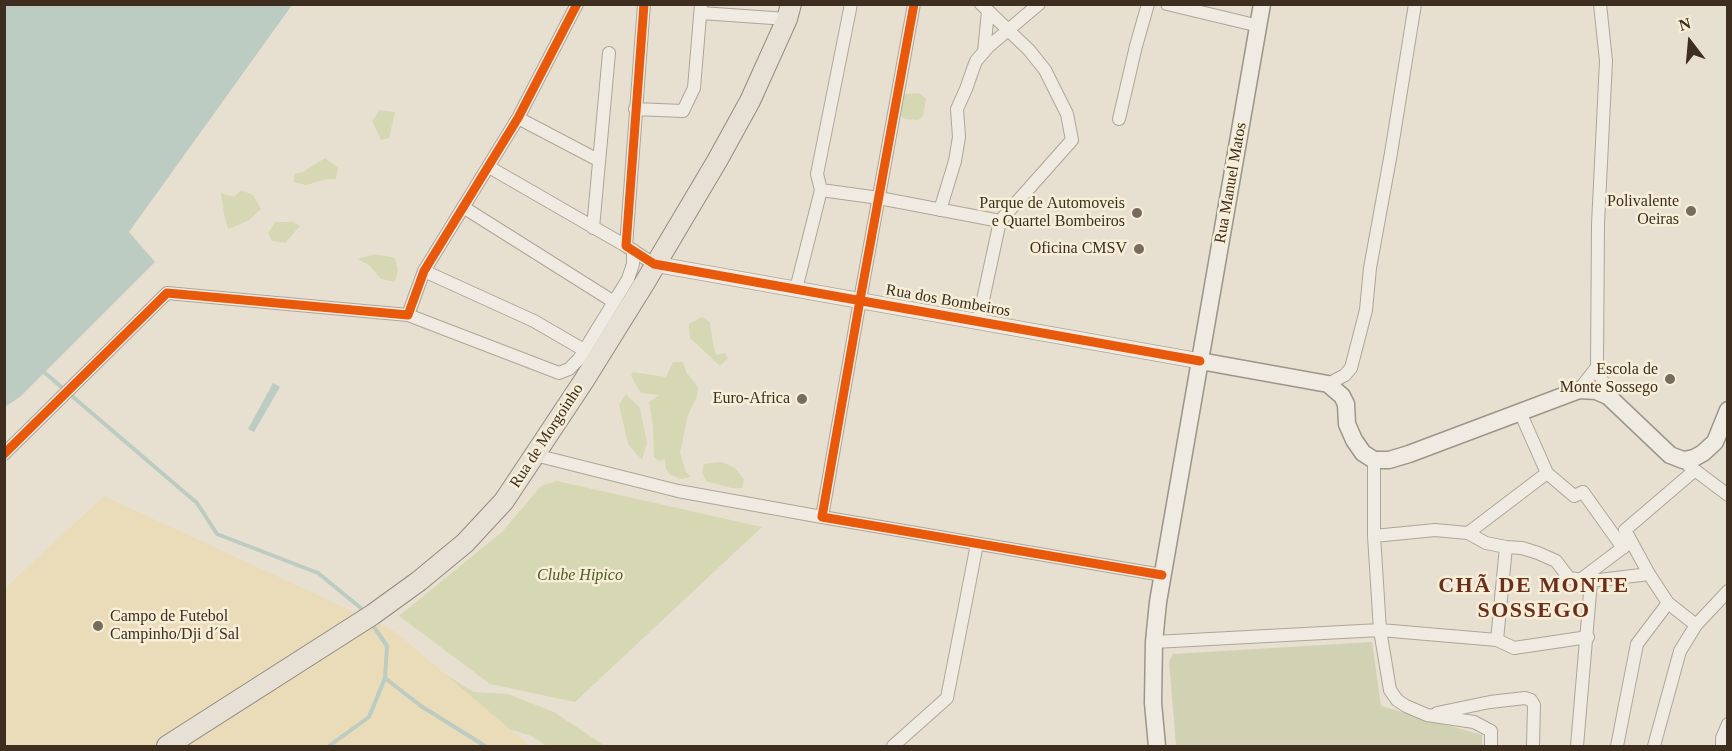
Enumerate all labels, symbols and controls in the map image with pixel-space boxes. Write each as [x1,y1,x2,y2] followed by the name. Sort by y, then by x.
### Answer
[1660,12,1720,72] north arrow
[1677,14,1693,34] text: N
[1211,121,1251,245] street label: Rua Manuel Matos
[1607,192,1679,230] place label: Polivalente Oeiras
[979,194,1125,232] place label: Parque de Automoveis e Quartel Bombeiros
[1684,204,1698,218] marker: Polivalente Oeiras
[1130,206,1144,220] marker: Parque de Automoveis e Quartel Bombeiros
[1030,239,1127,259] place label: Oficina CMSV
[1132,242,1146,256] marker: Oficina CMSV
[884,281,1012,321] street label: Rua dos Bombeiros
[1560,360,1658,398] place label: Escola de Monte Sossego
[1663,372,1677,386] marker: Escola de Monte Sossego
[506,380,588,492] street label: Rua de Morgoinho
[713,389,790,409] place label: Euro-Africa
[795,392,809,406] marker: Euro-Africa
[537,566,623,586] park label: Clube Hipico
[1438,573,1630,624] district label: CHÃ DE MONTE SOSSEGO
[110,607,239,645] place label: Campo de Futebol Campinho/Dji d´Sal
[91,619,105,633] marker: Campo de Futebol Campinho/Dji d´Sal

